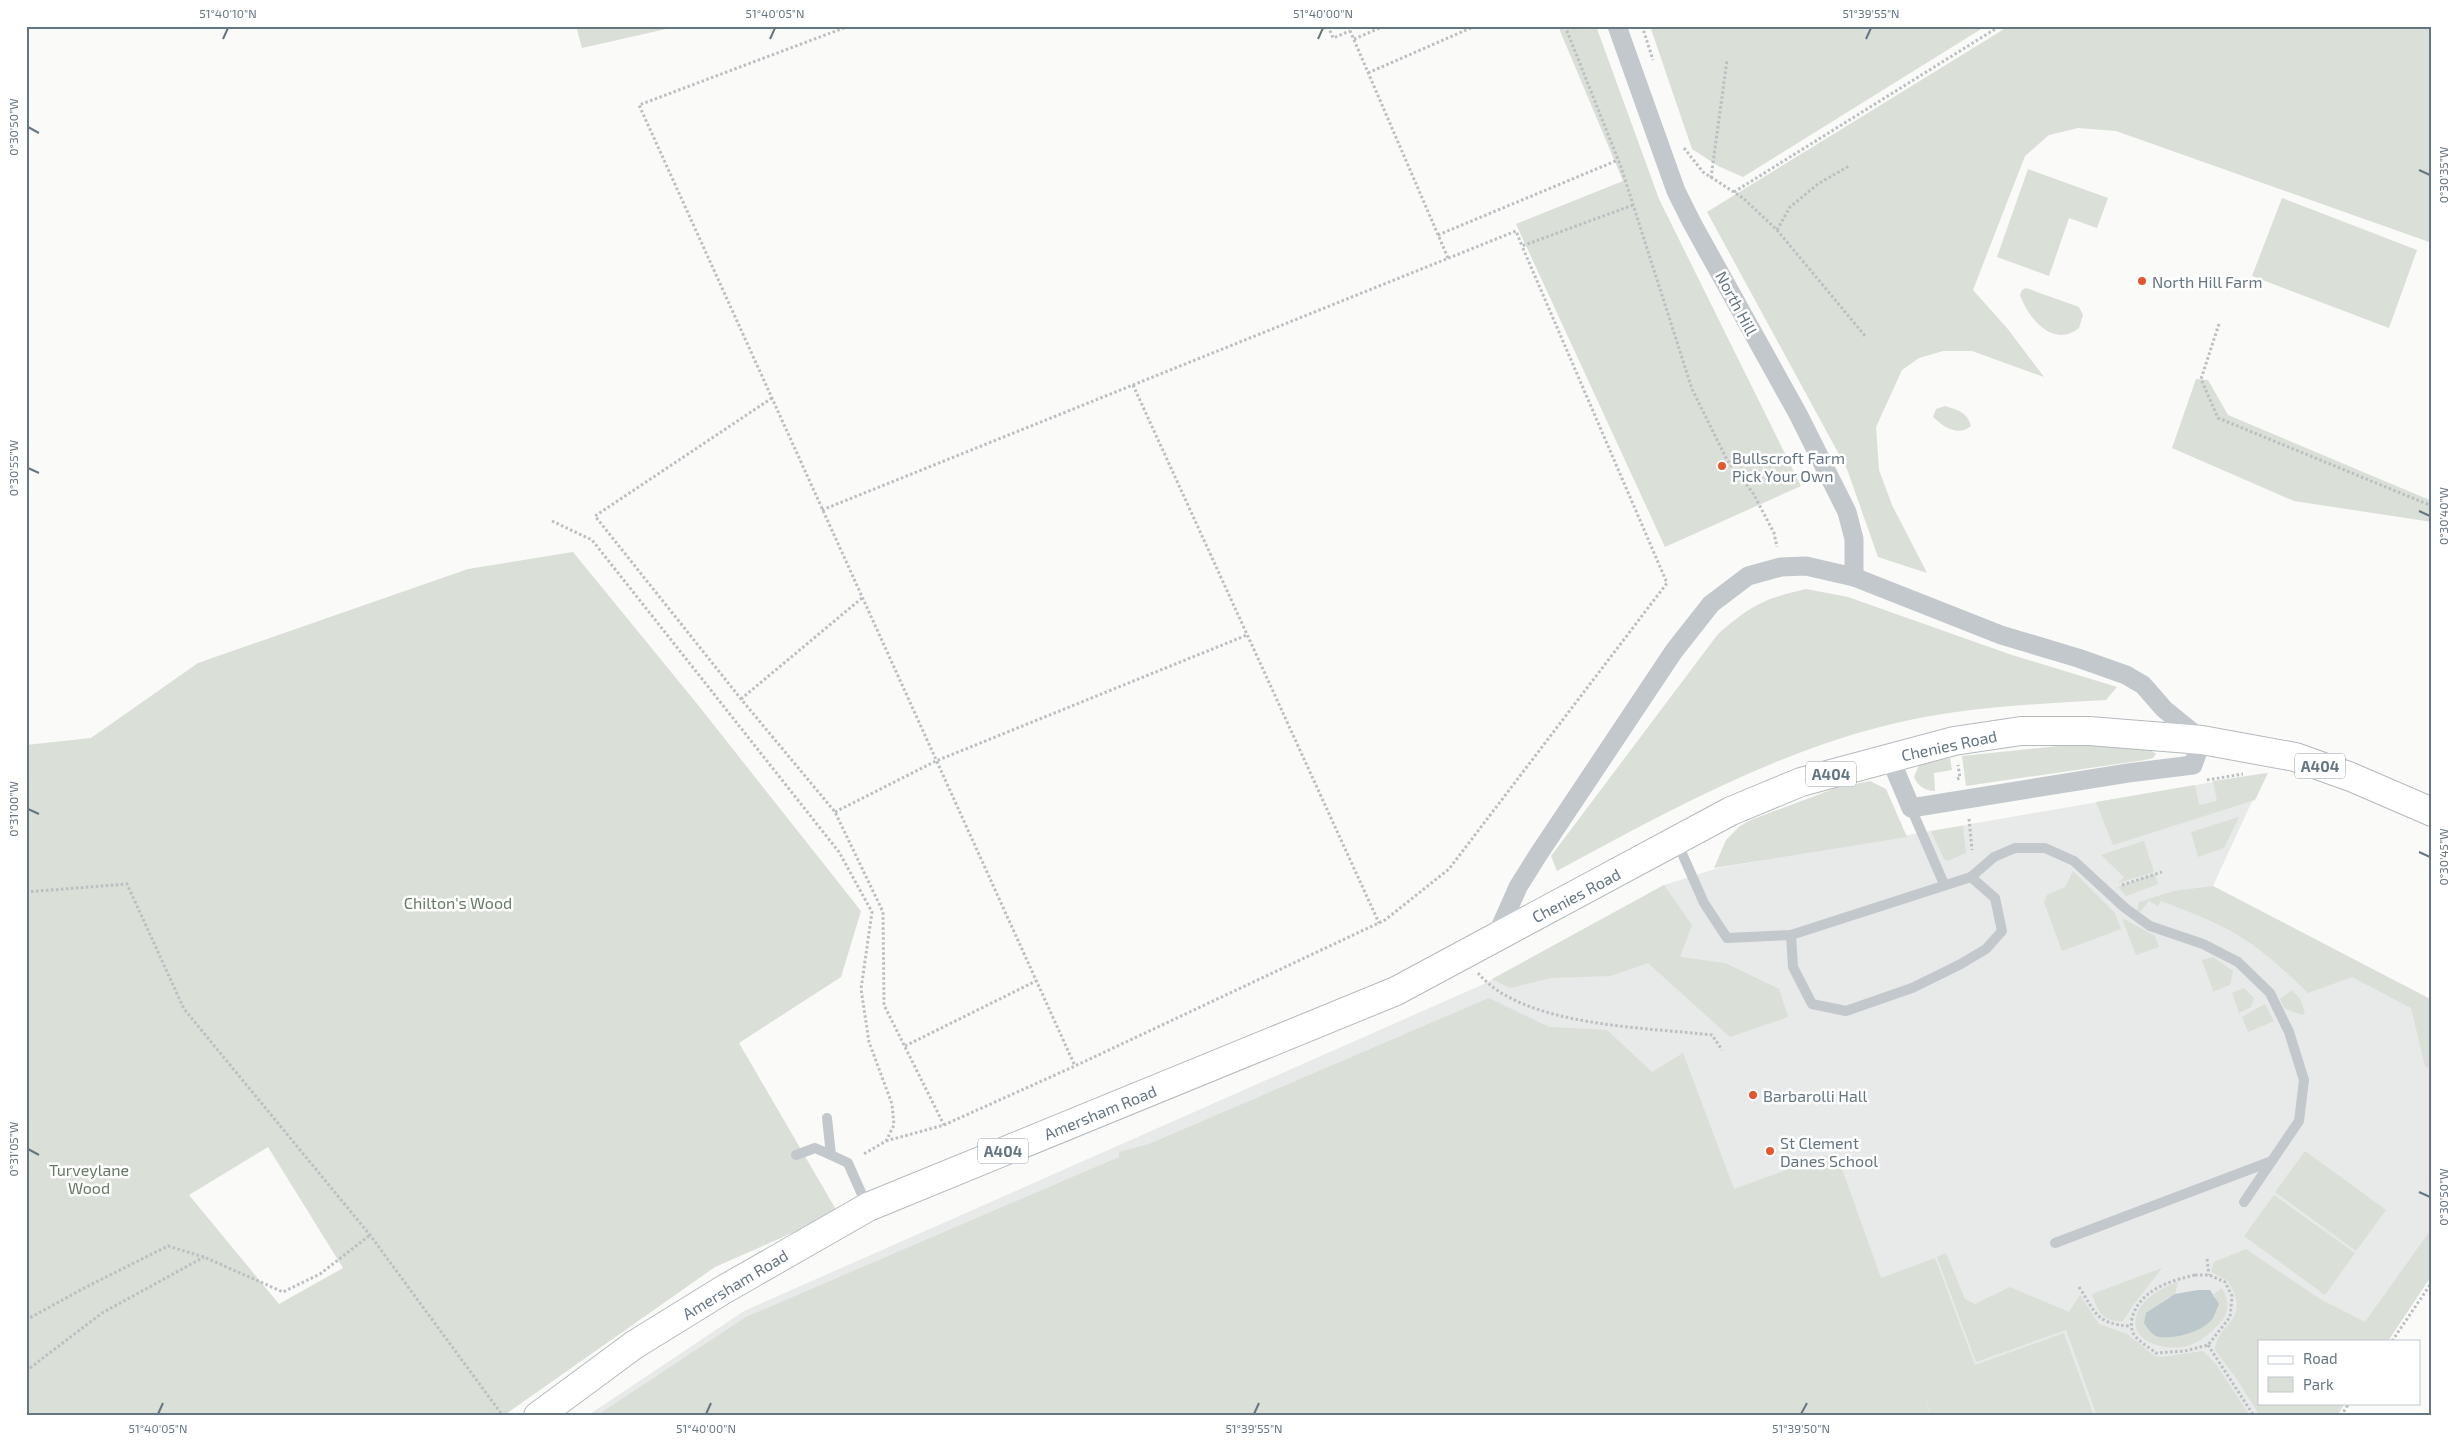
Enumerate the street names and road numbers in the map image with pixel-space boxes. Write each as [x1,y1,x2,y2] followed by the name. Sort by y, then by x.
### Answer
[1712,268,1762,339] street label: North Hill
[1899,726,1999,764] street label: Chenies Road
[2295,754,2345,778] road number: A404
[1806,762,1856,786] road number: A404
[1529,864,1623,926] street label: Chenies Road
[1041,1081,1159,1143] street label: Amersham Road
[978,1138,1028,1164] road number: A404
[679,1245,791,1323] street label: Amersham Road

